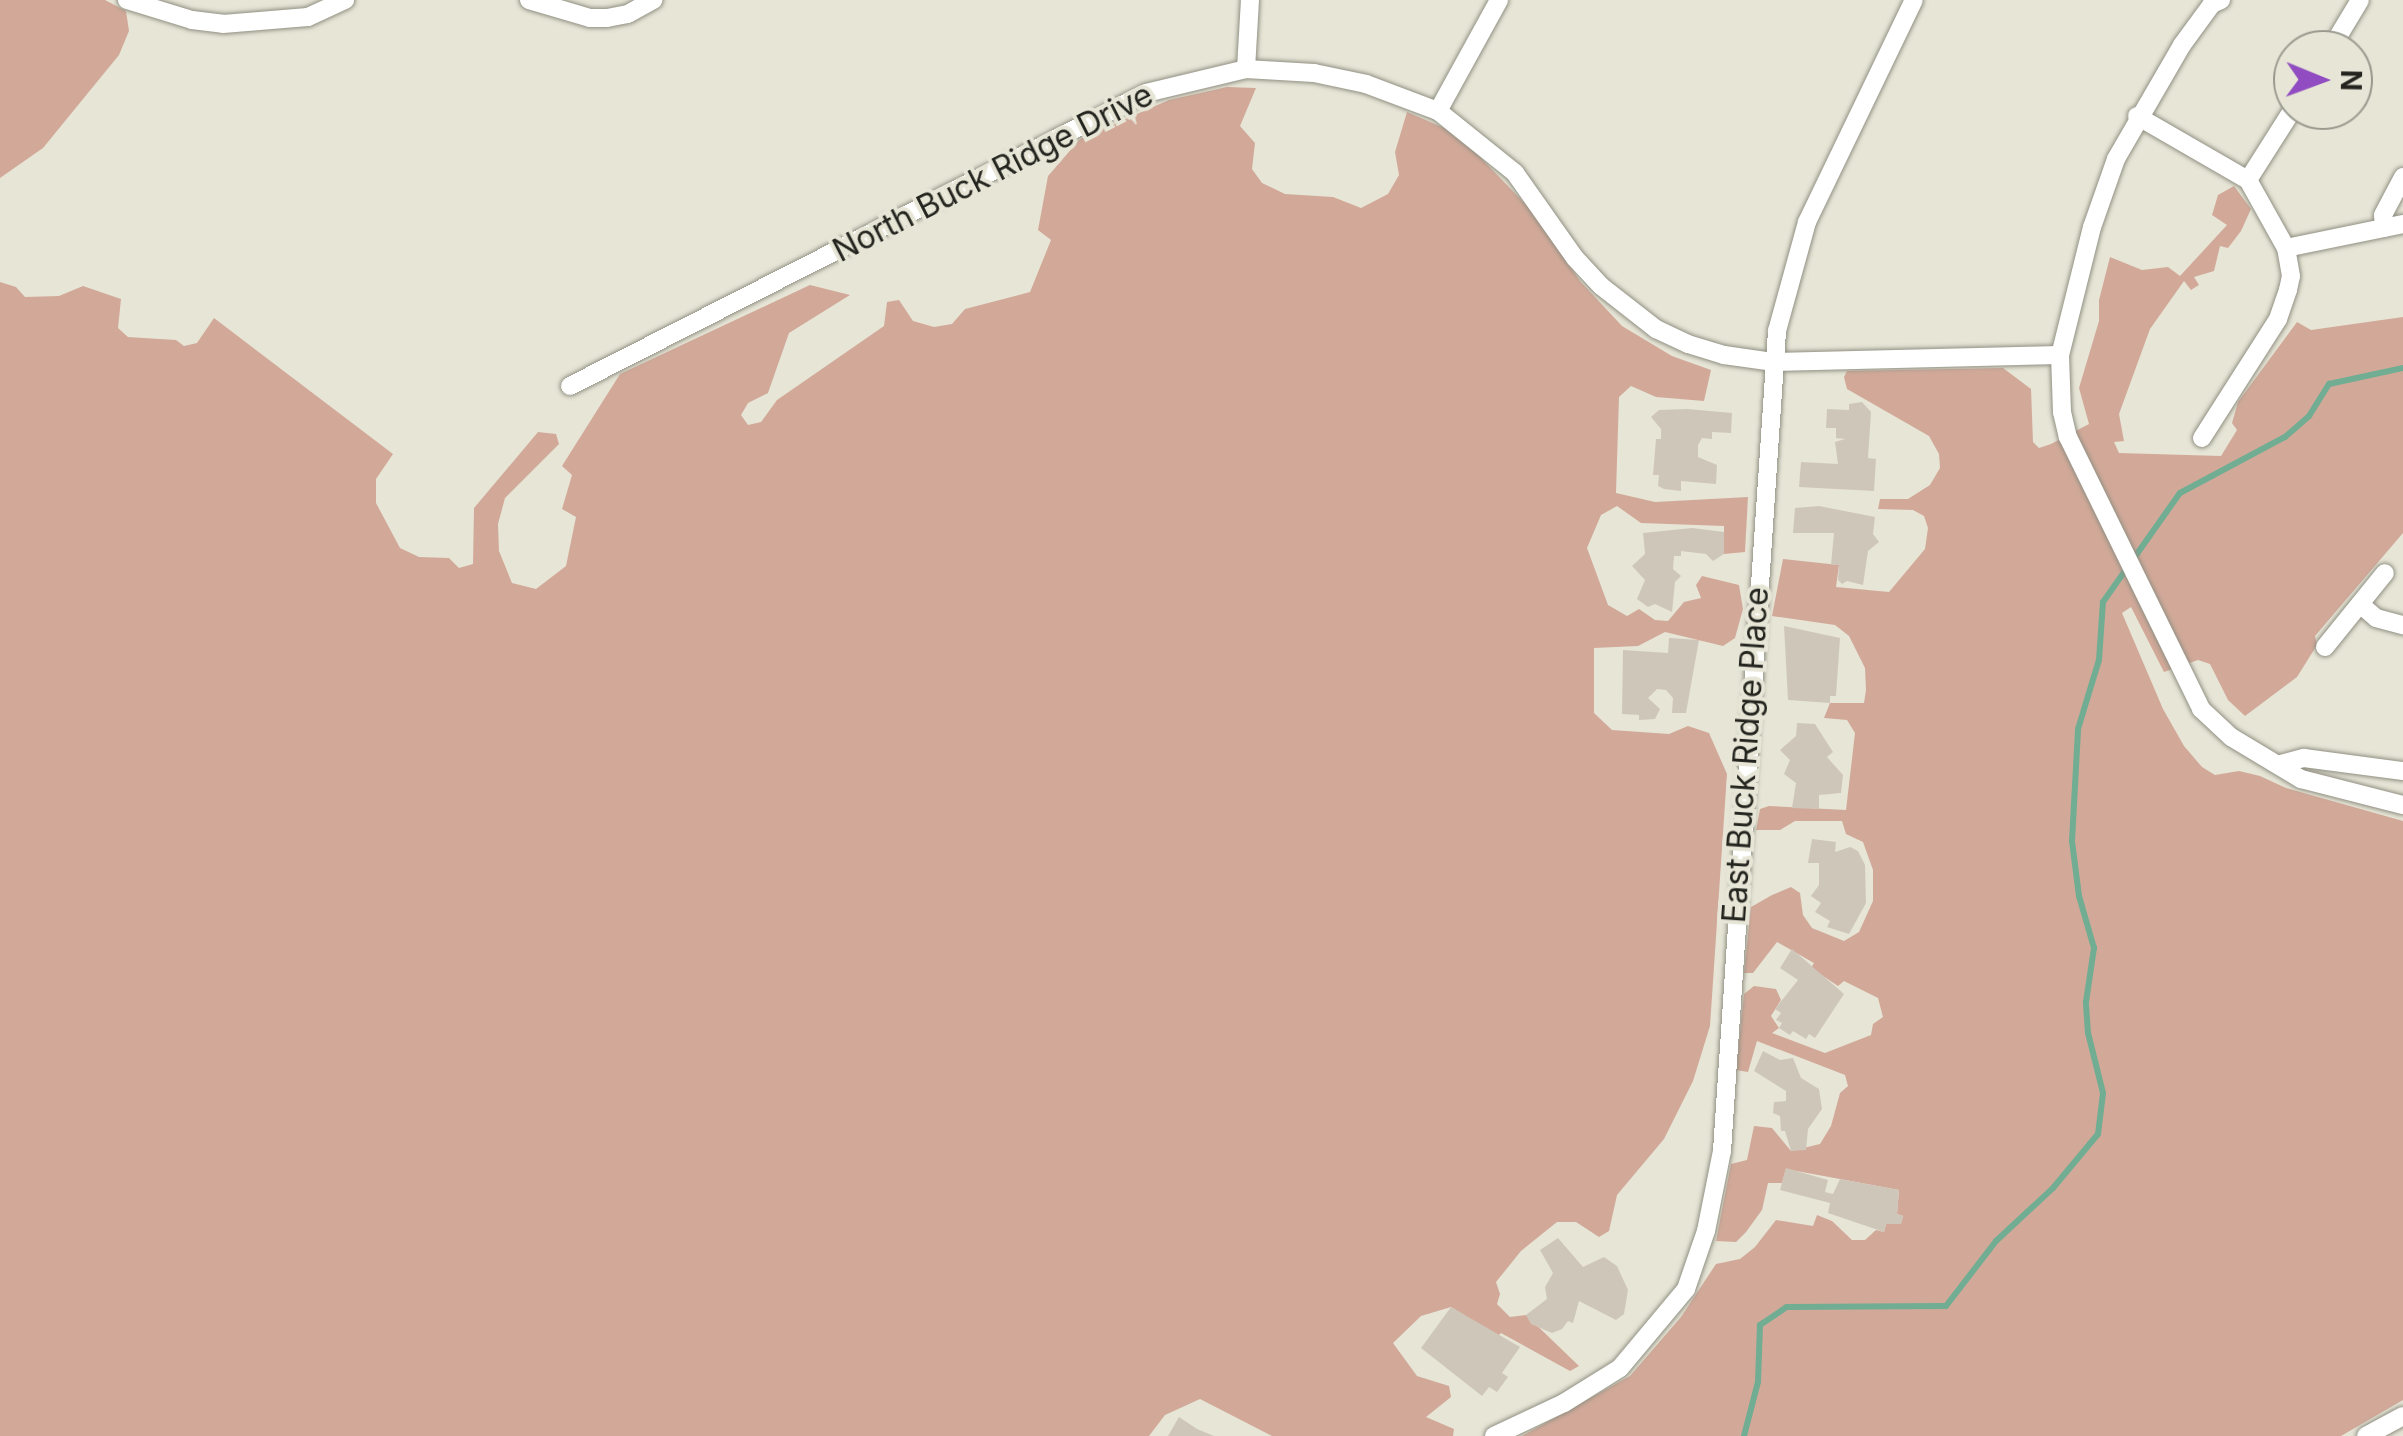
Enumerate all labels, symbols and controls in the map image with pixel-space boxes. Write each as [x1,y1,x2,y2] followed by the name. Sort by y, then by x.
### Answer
[2273,30,2373,130] north arrow
[2334,70,2368,91] text: N
[827,76,1159,270] street label: North Buck Ridge Drive
[1715,586,1777,924] street label: East Buck Ridge Place

